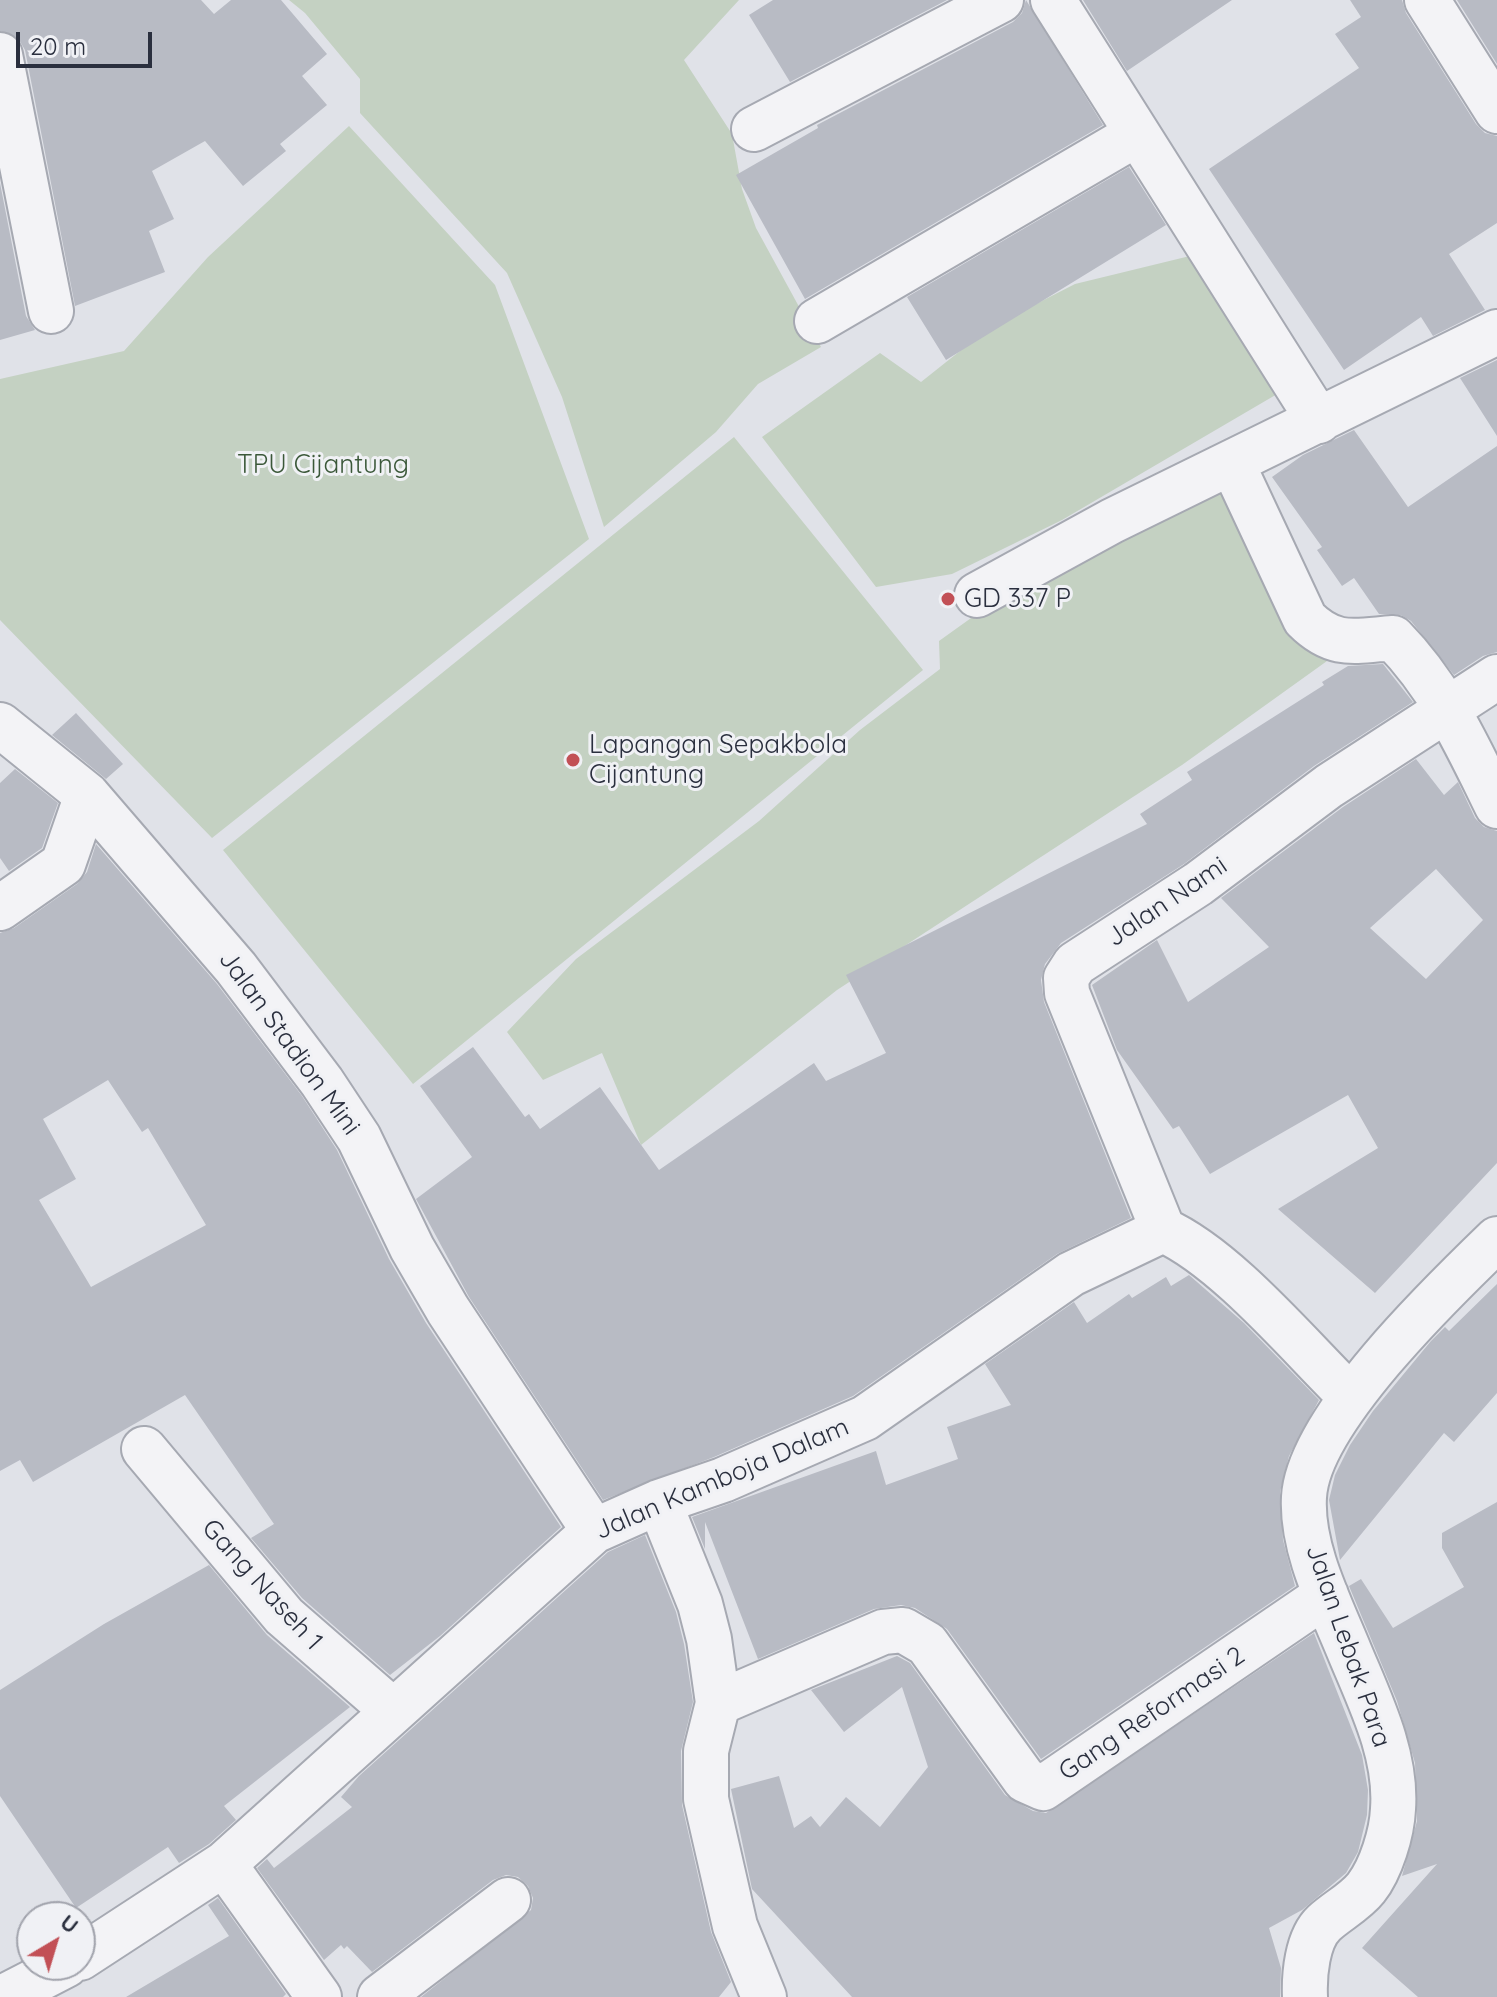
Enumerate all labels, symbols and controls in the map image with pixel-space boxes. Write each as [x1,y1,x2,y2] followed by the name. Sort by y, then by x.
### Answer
[20,16,156,66] scale bar
[30,31,86,61] text: 20 m
[237,449,409,481] park label: TPU Cijantung
[964,583,1071,615] place label: GD 337 P
[939,590,957,608] marker: GD 337 P
[589,729,847,790] place label: Lapangan Sepakbola Cijantung
[564,751,582,769] marker: Lapangan Sepakbola Cijantung
[1101,850,1233,954] street label: Jalan Nami
[212,945,366,1141] street label: Jalan Stadion Mini
[590,1411,854,1547] street label: Jalan Kamboja Dalam
[195,1513,329,1657] street label: Gang Naseh 1
[1299,1541,1397,1751] street label: Jalan Lebak Para
[1053,1640,1251,1788] street label: Gang Reformasi 2
[16,1901,96,1981] north arrow
[55,1908,84,1939] text: U

